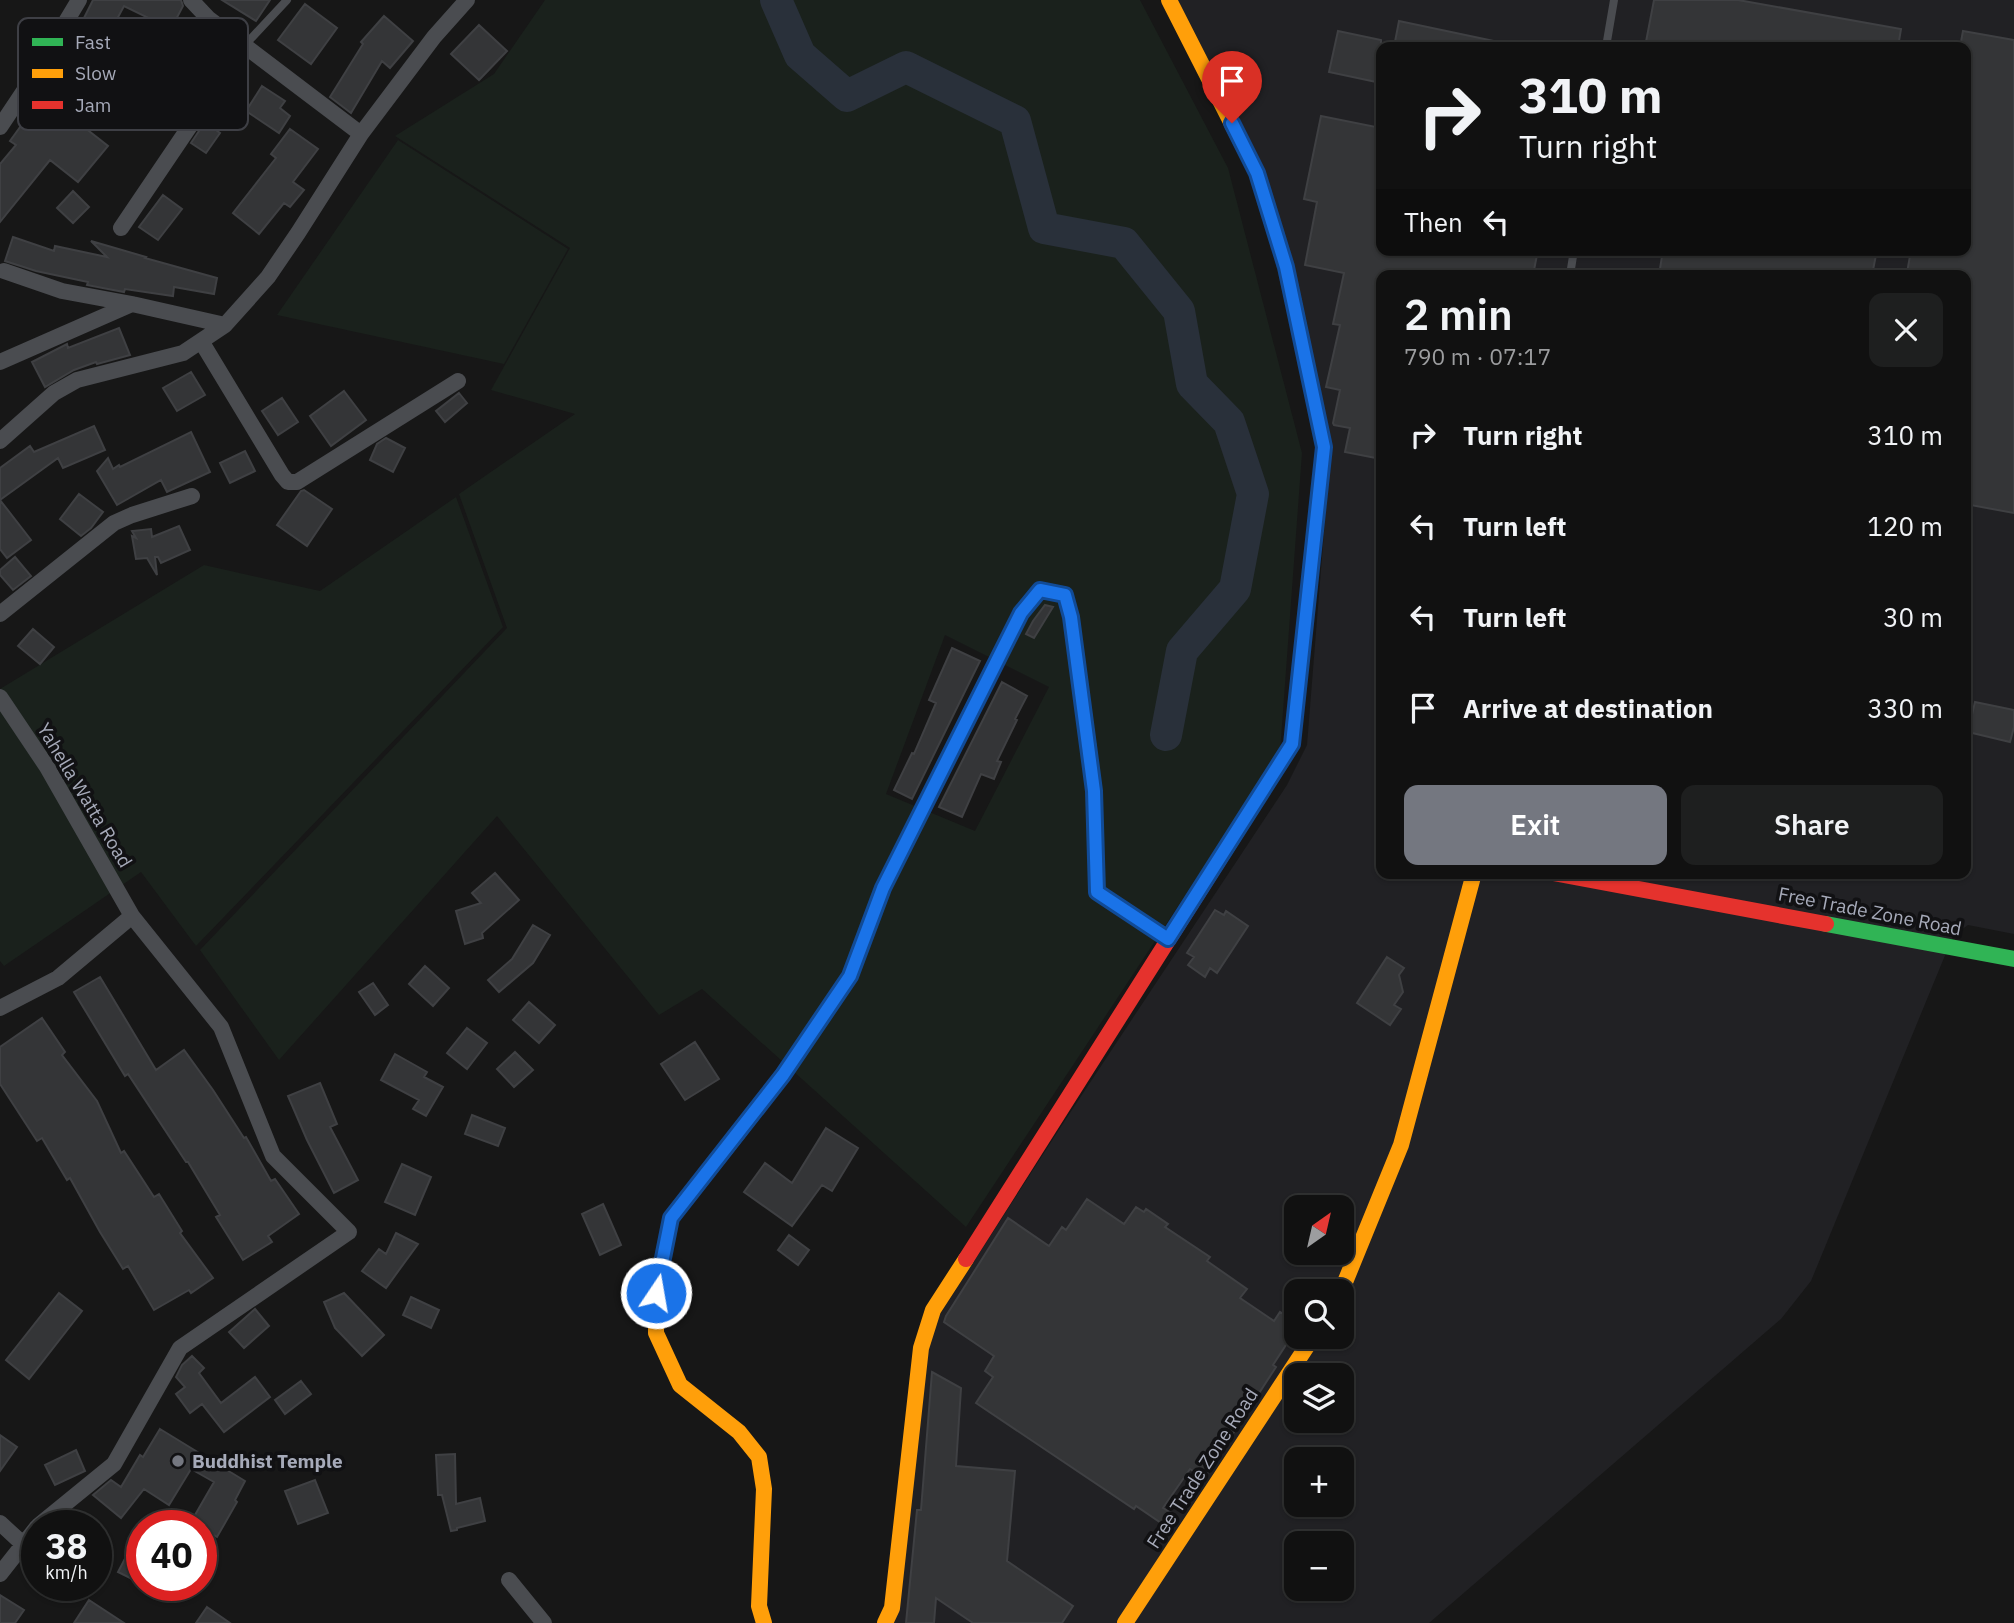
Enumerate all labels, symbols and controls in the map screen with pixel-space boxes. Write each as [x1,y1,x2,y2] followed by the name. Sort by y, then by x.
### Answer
[18,18,248,130] legend
[75,30,111,54] text: Fast
[1202,51,1262,123] pin
[75,61,116,85] text: Slow
[1213,62,1251,100] icon: arrive
[1519,63,1663,126] text: 310 m
[1404,70,1495,161] icon: right
[75,93,111,117] text: Jam
[1519,125,1657,167] text: Turn right
[1477,203,1515,241] icon: left
[1404,205,1463,239] text: Then
[1404,287,1513,342] text: 2 min
[1869,293,1943,367] button: close
[1404,341,1551,371] text: 790 m · 07:17
[1404,416,1442,454] icon: right
[1463,418,1582,452] text: Turn right
[1867,418,1943,452] text: 310 m
[1404,507,1442,545] icon: left
[1463,509,1566,543] text: Turn left
[1867,509,1943,543] text: 120 m
[1404,598,1442,636] icon: left
[1463,600,1566,634] text: Turn left
[1883,600,1943,634] text: 30 m
[1404,689,1442,727] icon: arrive
[1463,691,1713,725] text: Arrive at destination
[1867,691,1943,725] text: 330 m
[32,718,138,872] street label: Yahella Watta Road
[1404,785,1667,865] button: Exit
[1681,785,1943,865] button: Share
[1776,881,1964,941] street label: Free Trade Zone Road
[1284,1195,1354,1265] north arrow
[1284,1195,1354,1601] map controls
[619,1256,693,1330] position arrow
[1284,1279,1354,1349] button: search
[1284,1363,1354,1433] button: layers
[1141,1383,1263,1553] street label: Free Trade Zone Road
[1284,1447,1354,1517] button: +
[192,1449,343,1473] place label: Buddhist Temple
[170,1453,186,1469] marker: Buddhist Temple
[126,1510,217,1601] speed limit sign: 40
[45,1523,88,1569] text: 38
[1284,1531,1354,1601] button: −
[45,1561,88,1584] text: km/h

